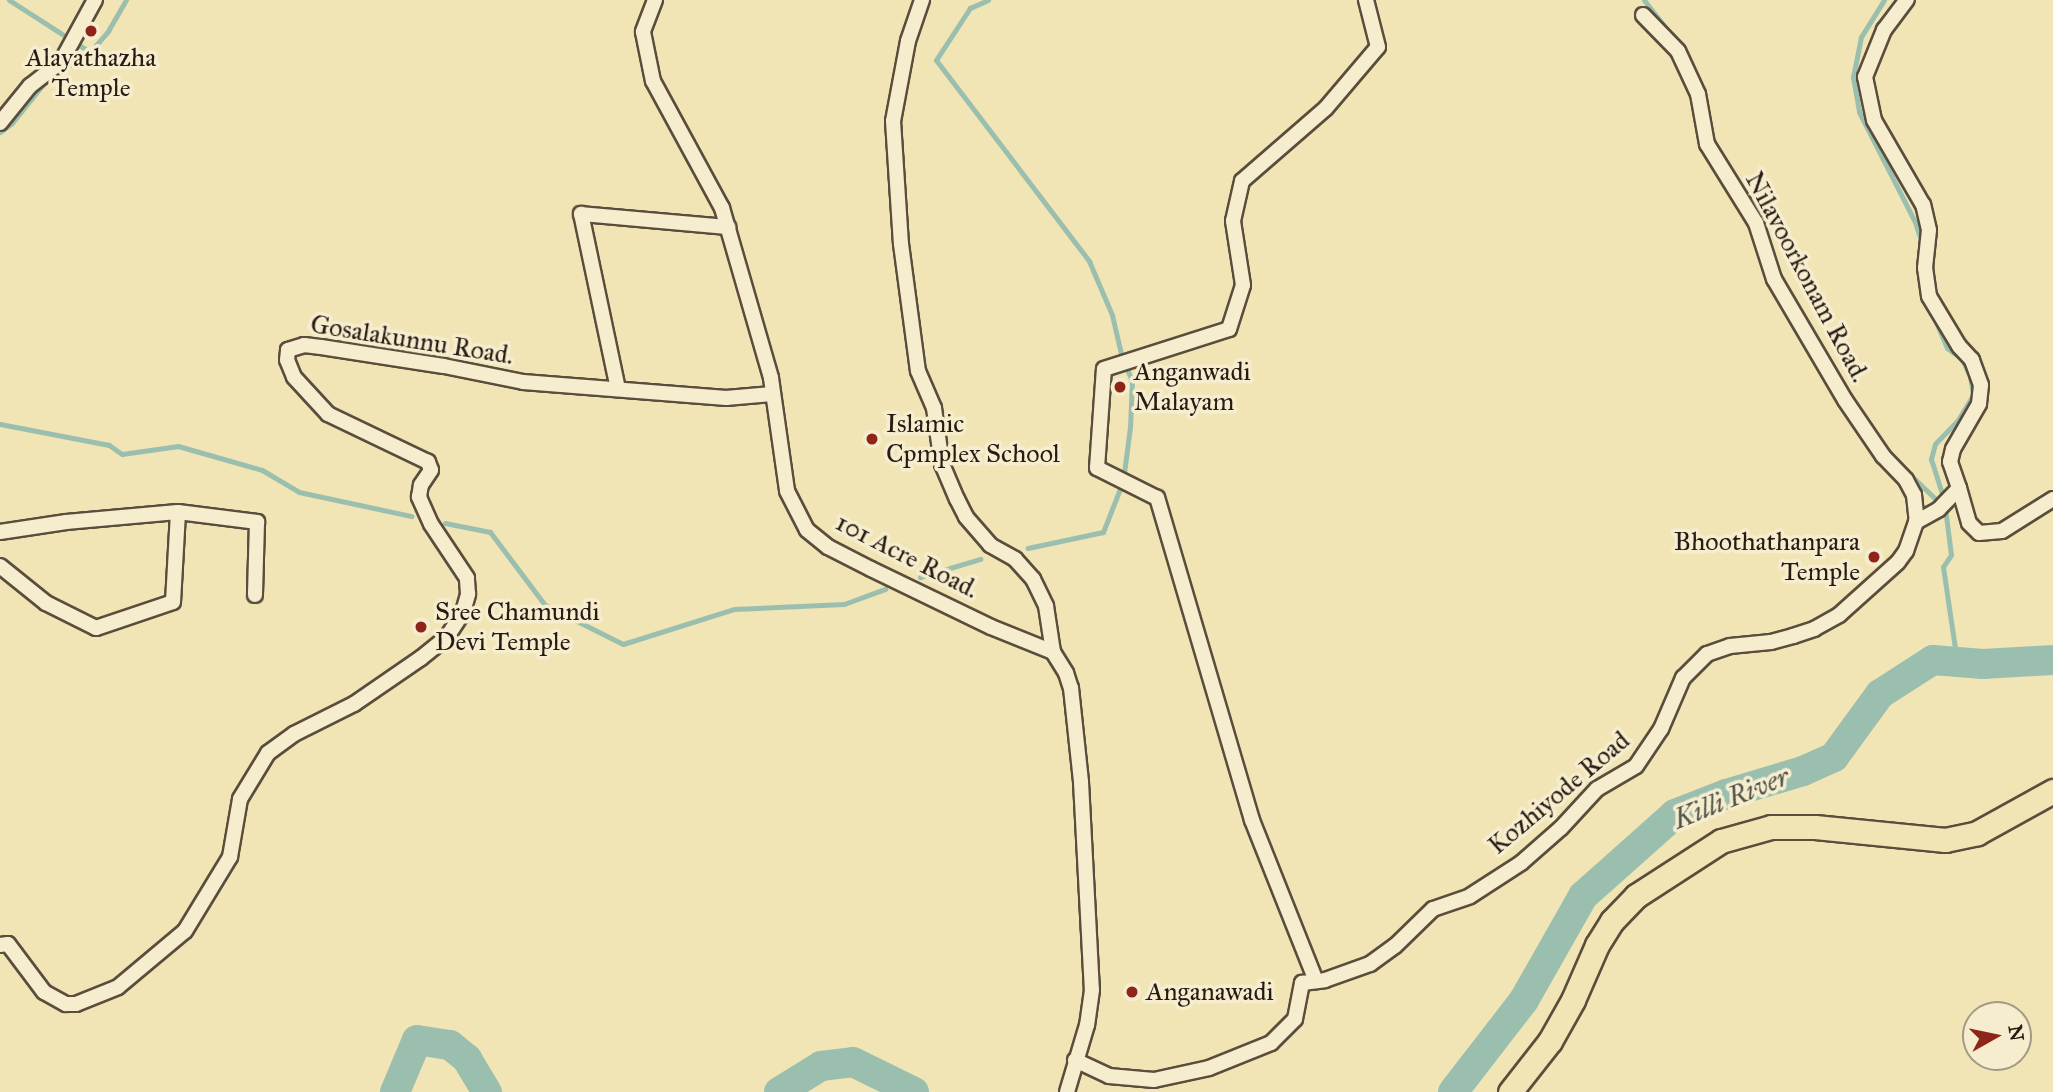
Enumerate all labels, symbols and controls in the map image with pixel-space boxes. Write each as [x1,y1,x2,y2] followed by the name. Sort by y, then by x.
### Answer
[83,23,99,39] marker: Alayathazha Temple
[26,42,156,104] place label: Alayathazha Temple
[1738,167,1876,387] street label: Nilavoorkonam Road.
[308,309,516,371] street label: Gosalakunnu Road.
[1134,356,1251,418] place label: Anganwadi Malayam
[1112,379,1128,395] marker: Anganwadi Malayam
[886,408,1060,470] place label: Islamic Cpmplex School
[864,431,880,447] marker: Islamic Cpmplex School
[830,507,984,605] street label: 101 Acre Road.
[1674,526,1860,588] place label: Bhoothathanpara Temple
[1866,549,1882,565] marker: Bhoothathanpara Temple
[435,596,600,658] place label: Sree Chamundi Devi Temple
[413,619,429,635] marker: Sree Chamundi Devi Temple
[1482,725,1636,861] street label: Kozhiyode Road
[1668,760,1794,836] water label: Killi River
[1146,976,1274,1008] place label: Anganawadi
[1124,984,1140,1000] marker: Anganawadi
[1962,1001,2032,1071] north arrow
[2004,1023,2029,1043] text: N

